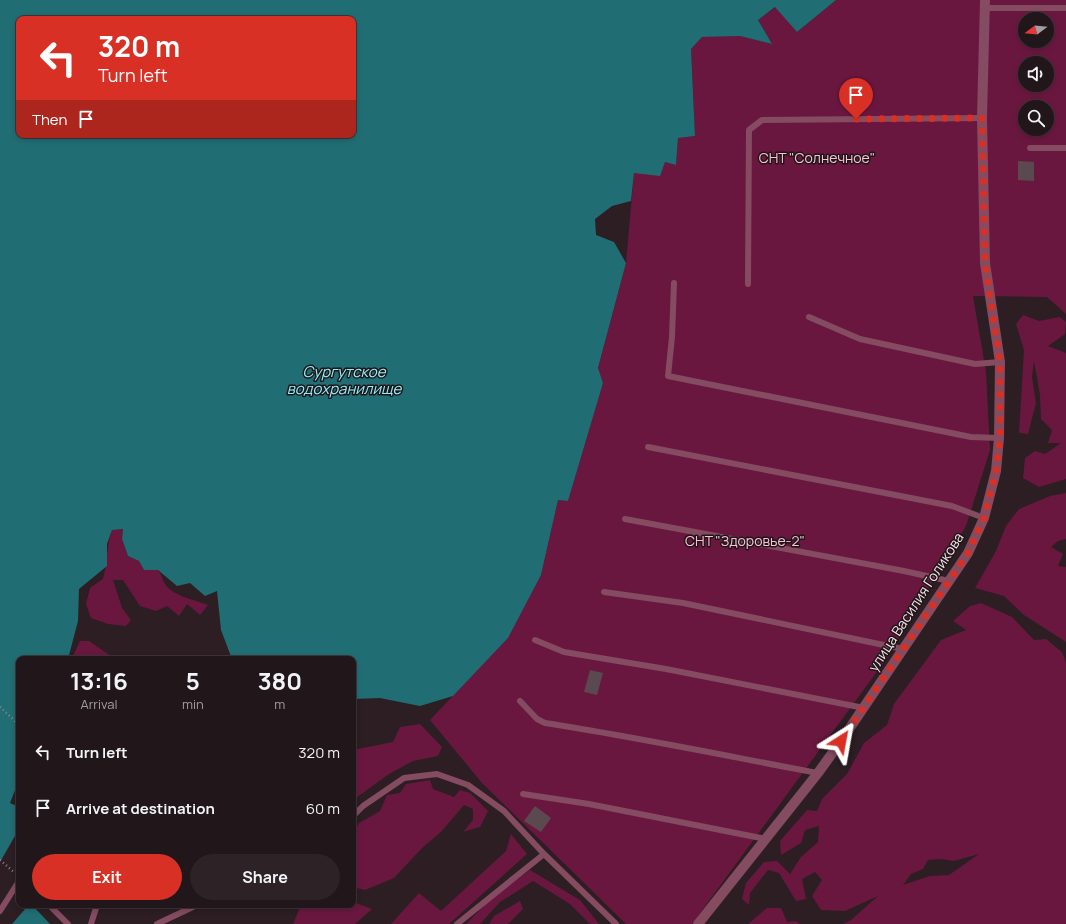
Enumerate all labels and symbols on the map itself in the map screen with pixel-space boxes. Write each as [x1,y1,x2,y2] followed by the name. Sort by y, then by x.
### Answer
[1018,12,1054,48] north arrow
[839,78,873,119] pin
[759,148,875,167] park label: СНТ "Солнечное"
[287,361,403,399] water label: Сургутское водохранилище
[864,529,968,675] street label: улица Василия Голикова
[685,531,805,550] park label: СНТ "Здоровье-2"
[820,720,862,762] position arrow

